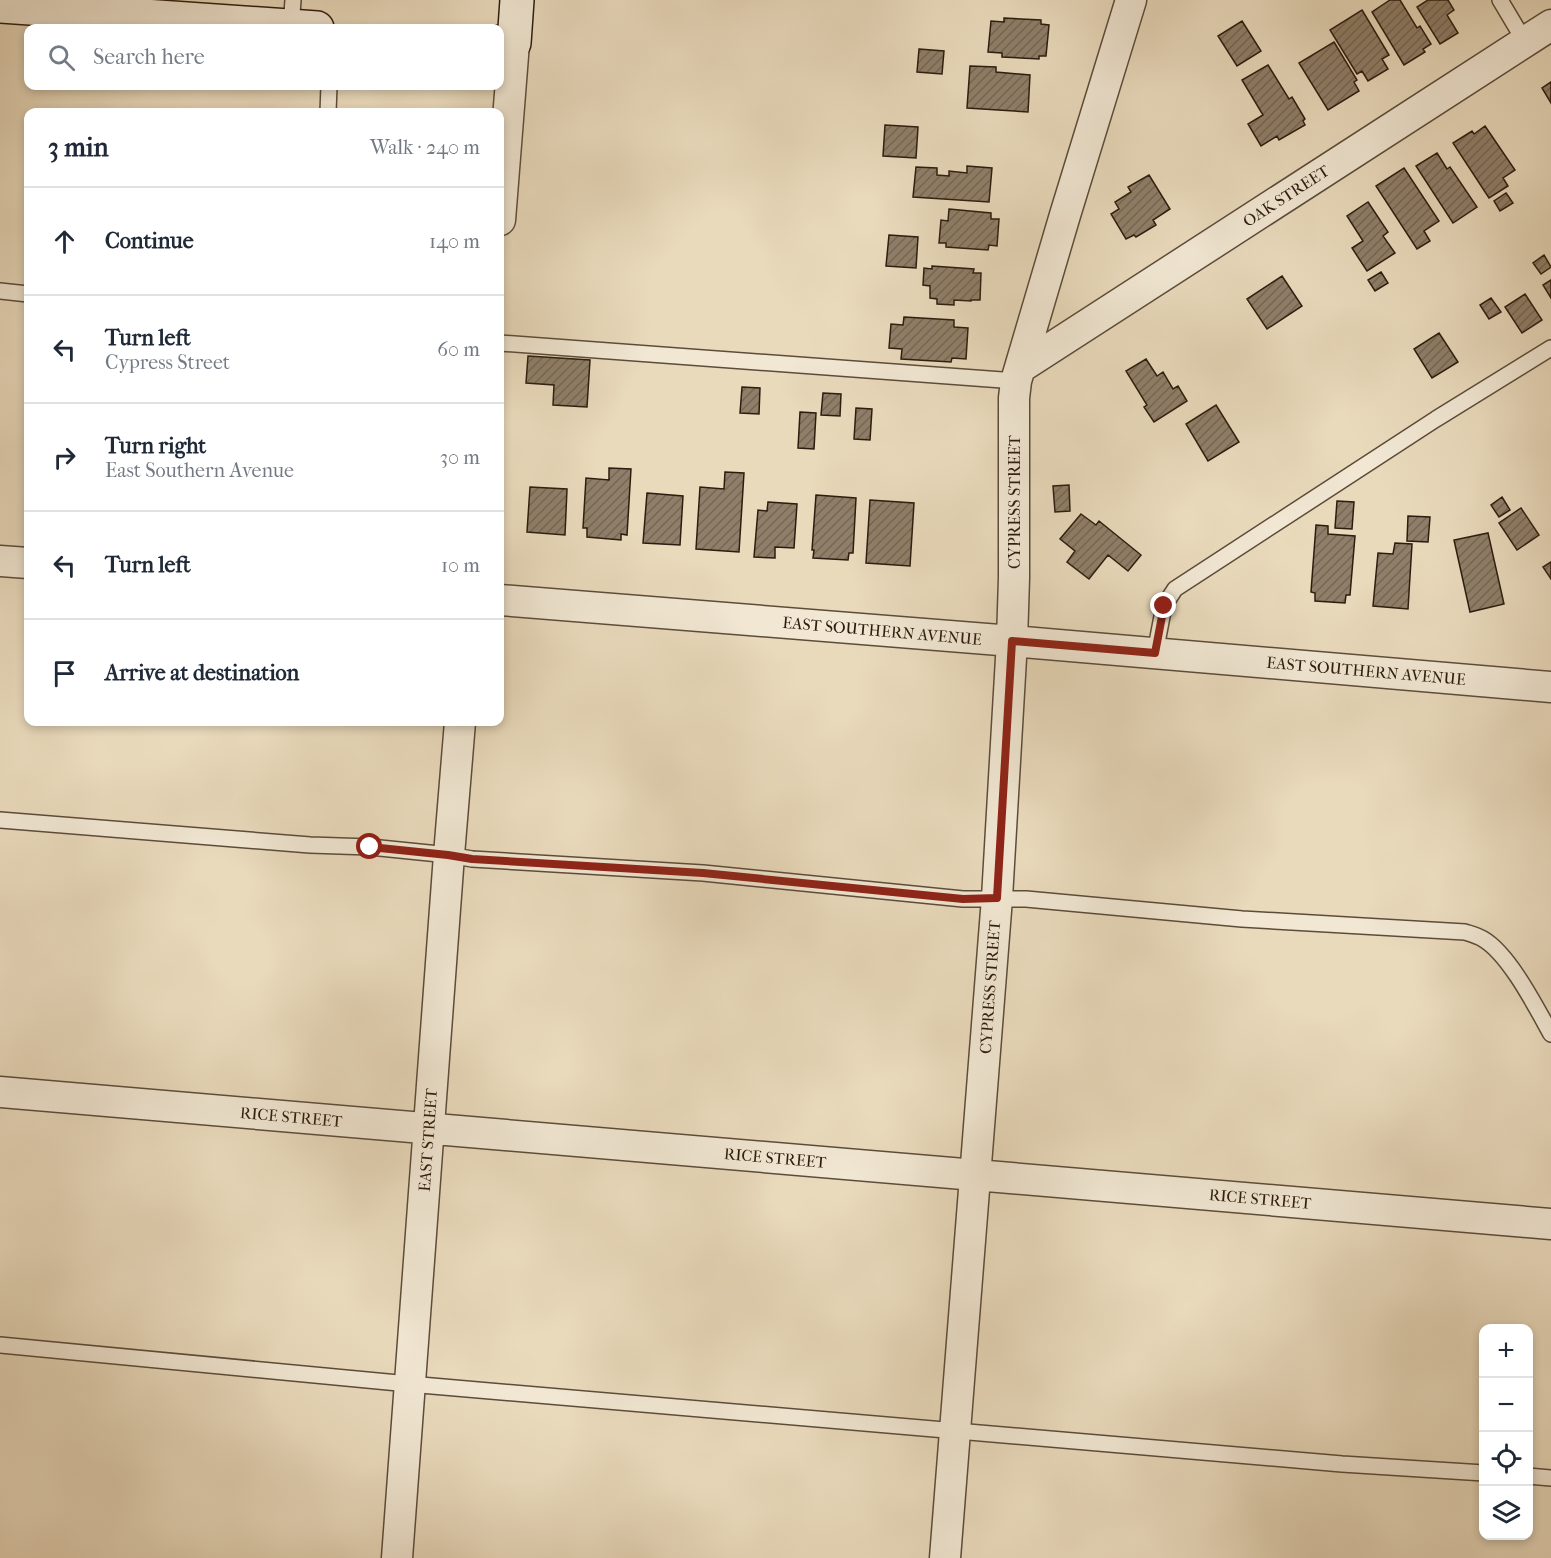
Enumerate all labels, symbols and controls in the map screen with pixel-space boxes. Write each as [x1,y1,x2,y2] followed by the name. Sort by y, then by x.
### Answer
[24,24,504,90] search box
[45,41,78,74] icon: search
[93,44,205,70] text: Search here
[48,132,109,163] text: 3 min
[370,136,480,159] text: Walk · 240 m
[1239,161,1333,231] street label: OAK STREET
[48,225,81,258] icon: ahead
[105,228,194,254] text: Continue
[429,230,480,253] text: 140 m
[105,325,191,351] text: Turn left
[48,333,81,366] icon: left
[437,338,480,361] text: 60 m
[105,351,230,374] text: Cypress Street
[105,433,206,459] text: Turn right
[1005,435,1024,569] street label: CYPRESS STREET
[48,441,81,474] icon: right
[440,446,480,469] text: 30 m
[105,459,294,482] text: East Southern Avenue
[48,549,81,582] icon: left
[105,552,191,578] text: Turn left
[441,554,480,577] text: 10 m
[1150,592,1176,618] route end
[782,613,983,649] street label: EAST SOUTHERN AVENUE
[1266,653,1467,689] street label: EAST SOUTHERN AVENUE
[48,657,81,690] icon: arrive
[105,660,299,686] text: Arrive at destination
[356,833,382,859] route start
[976,919,1004,1054] street label: CYPRESS STREET
[415,1087,441,1192] street label: EAST STREET
[239,1103,343,1131] street label: RICE STREET
[723,1144,827,1172] street label: RICE STREET
[1208,1185,1312,1213] street label: RICE STREET
[1479,1324,1533,1540] map controls
[1479,1324,1533,1378] button: +
[1479,1378,1533,1432] button: −
[1479,1432,1533,1486] button: locate
[1479,1486,1533,1540] button: layers

